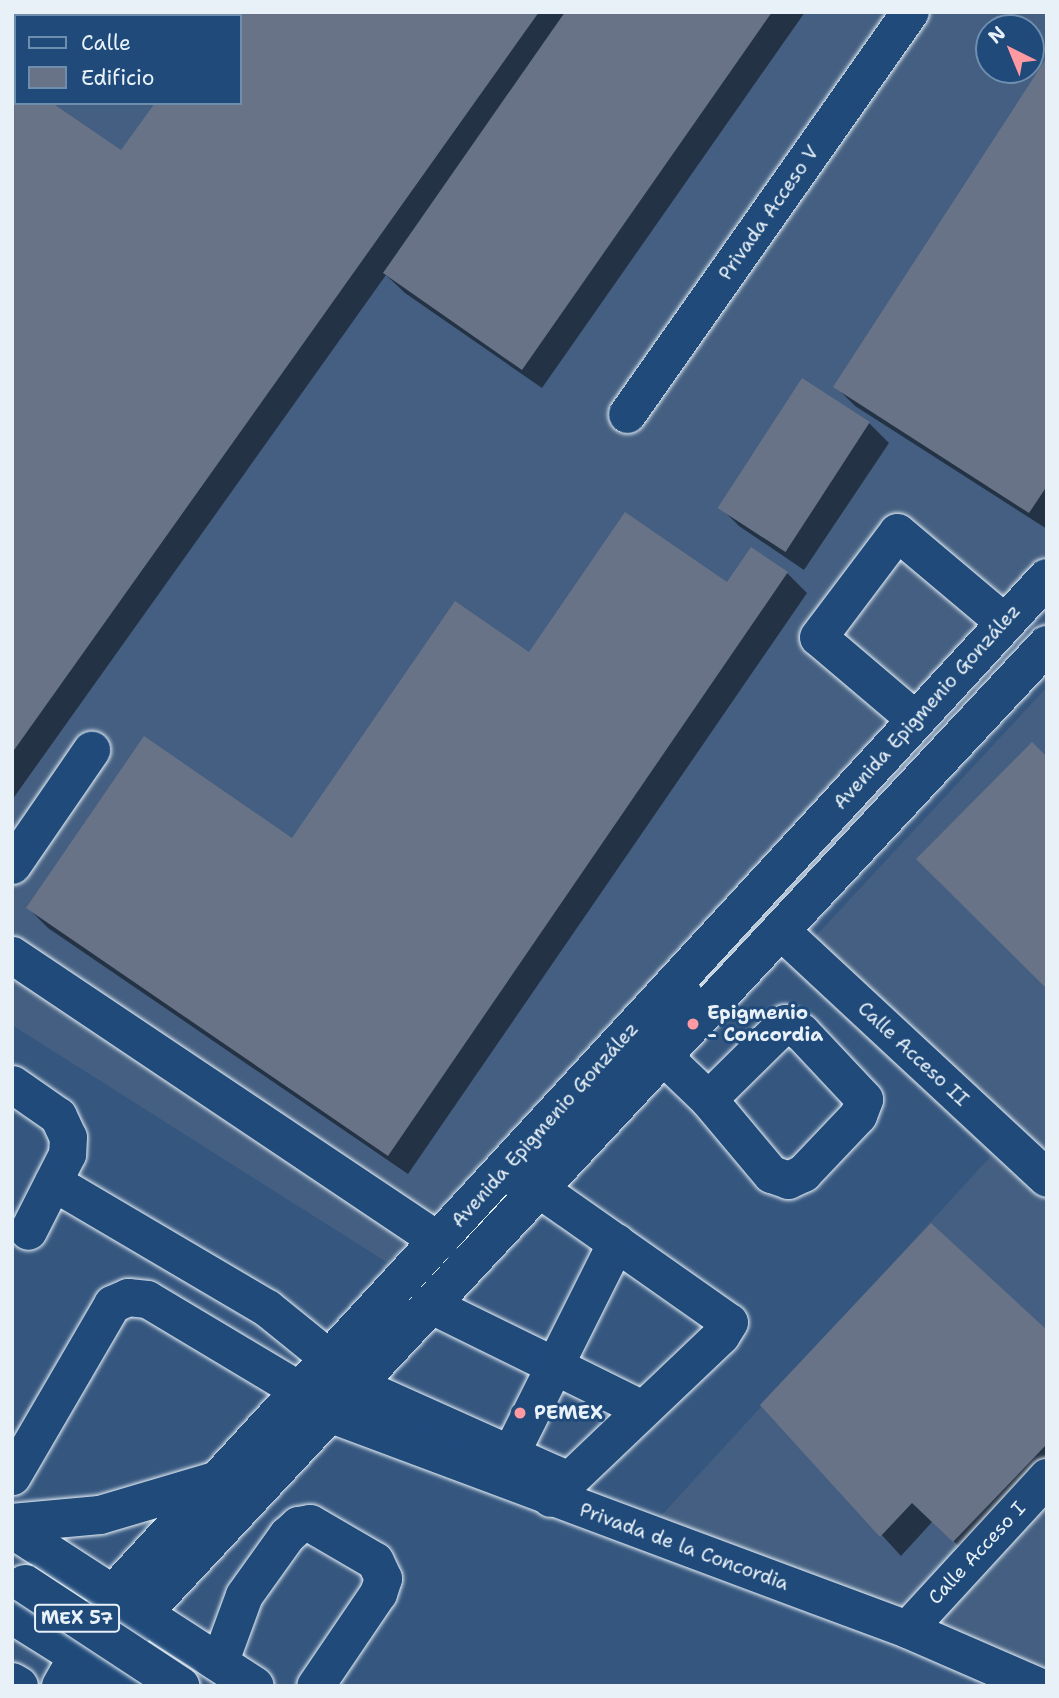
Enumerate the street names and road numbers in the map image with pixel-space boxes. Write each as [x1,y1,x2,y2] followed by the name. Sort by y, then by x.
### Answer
[714,141,824,285] street label: Privada Acceso V
[829,600,1025,814] street label: Avenida Epigmenio González
[853,997,973,1111] street label: Calle Acceso II
[447,1018,643,1232] street label: Avenida Epigmenio González
[924,1497,1030,1609] street label: Calle Acceso I
[576,1499,792,1595] street label: Privada de la Concordia
[33,1604,121,1632] road number: MEX 57

